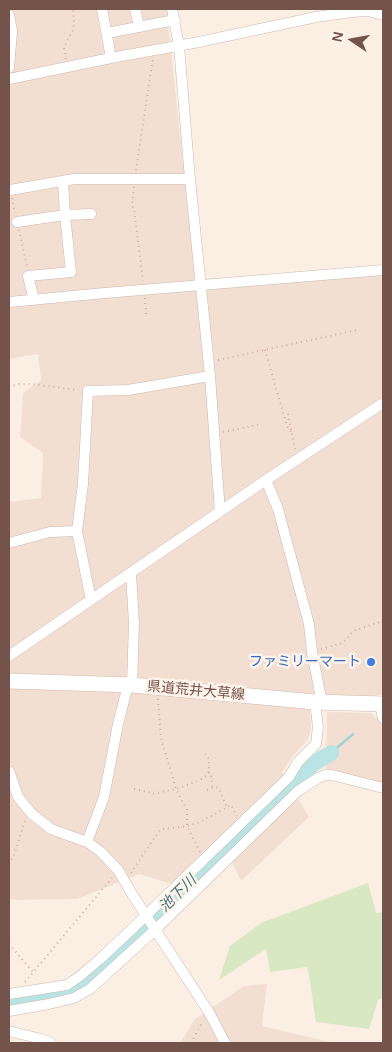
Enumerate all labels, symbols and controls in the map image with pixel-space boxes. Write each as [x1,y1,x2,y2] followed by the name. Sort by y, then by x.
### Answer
[327,15,377,65] north arrow
[328,30,346,43] text: N
[249,654,361,670] place label: ファミリーマート
[365,656,377,668] marker: ファミリーマート
[146,678,246,704] street label: 県道荒井大草線
[156,872,200,916] water label: 池下川

